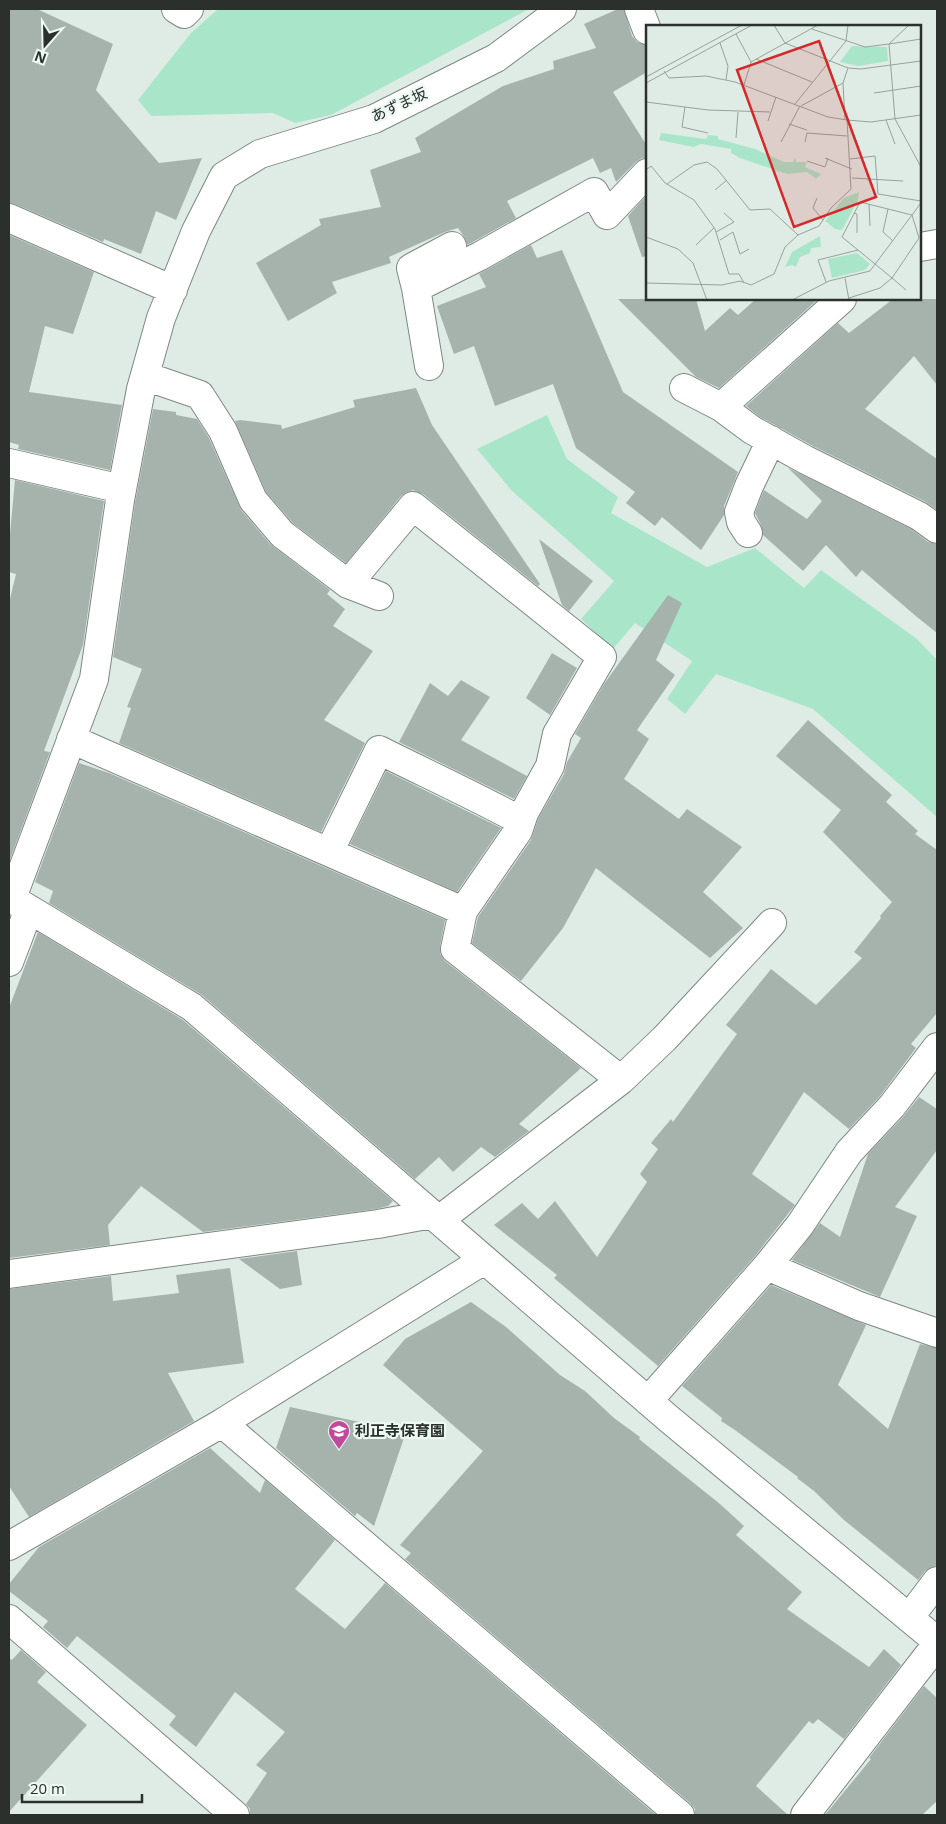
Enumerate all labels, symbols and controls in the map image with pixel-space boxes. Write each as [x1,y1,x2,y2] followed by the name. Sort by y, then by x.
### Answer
[20,20,70,70] north arrow
[646,25,921,300] inset map
[32,47,49,69] text: N
[367,82,430,126] street label: あずま坂
[327,1419,351,1450] school or university icon: 利正寺保育園
[355,1420,445,1440] place label: 利正寺保育園
[22,1772,142,1804] scale bar
[30,1778,65,1798] text: 20 m

